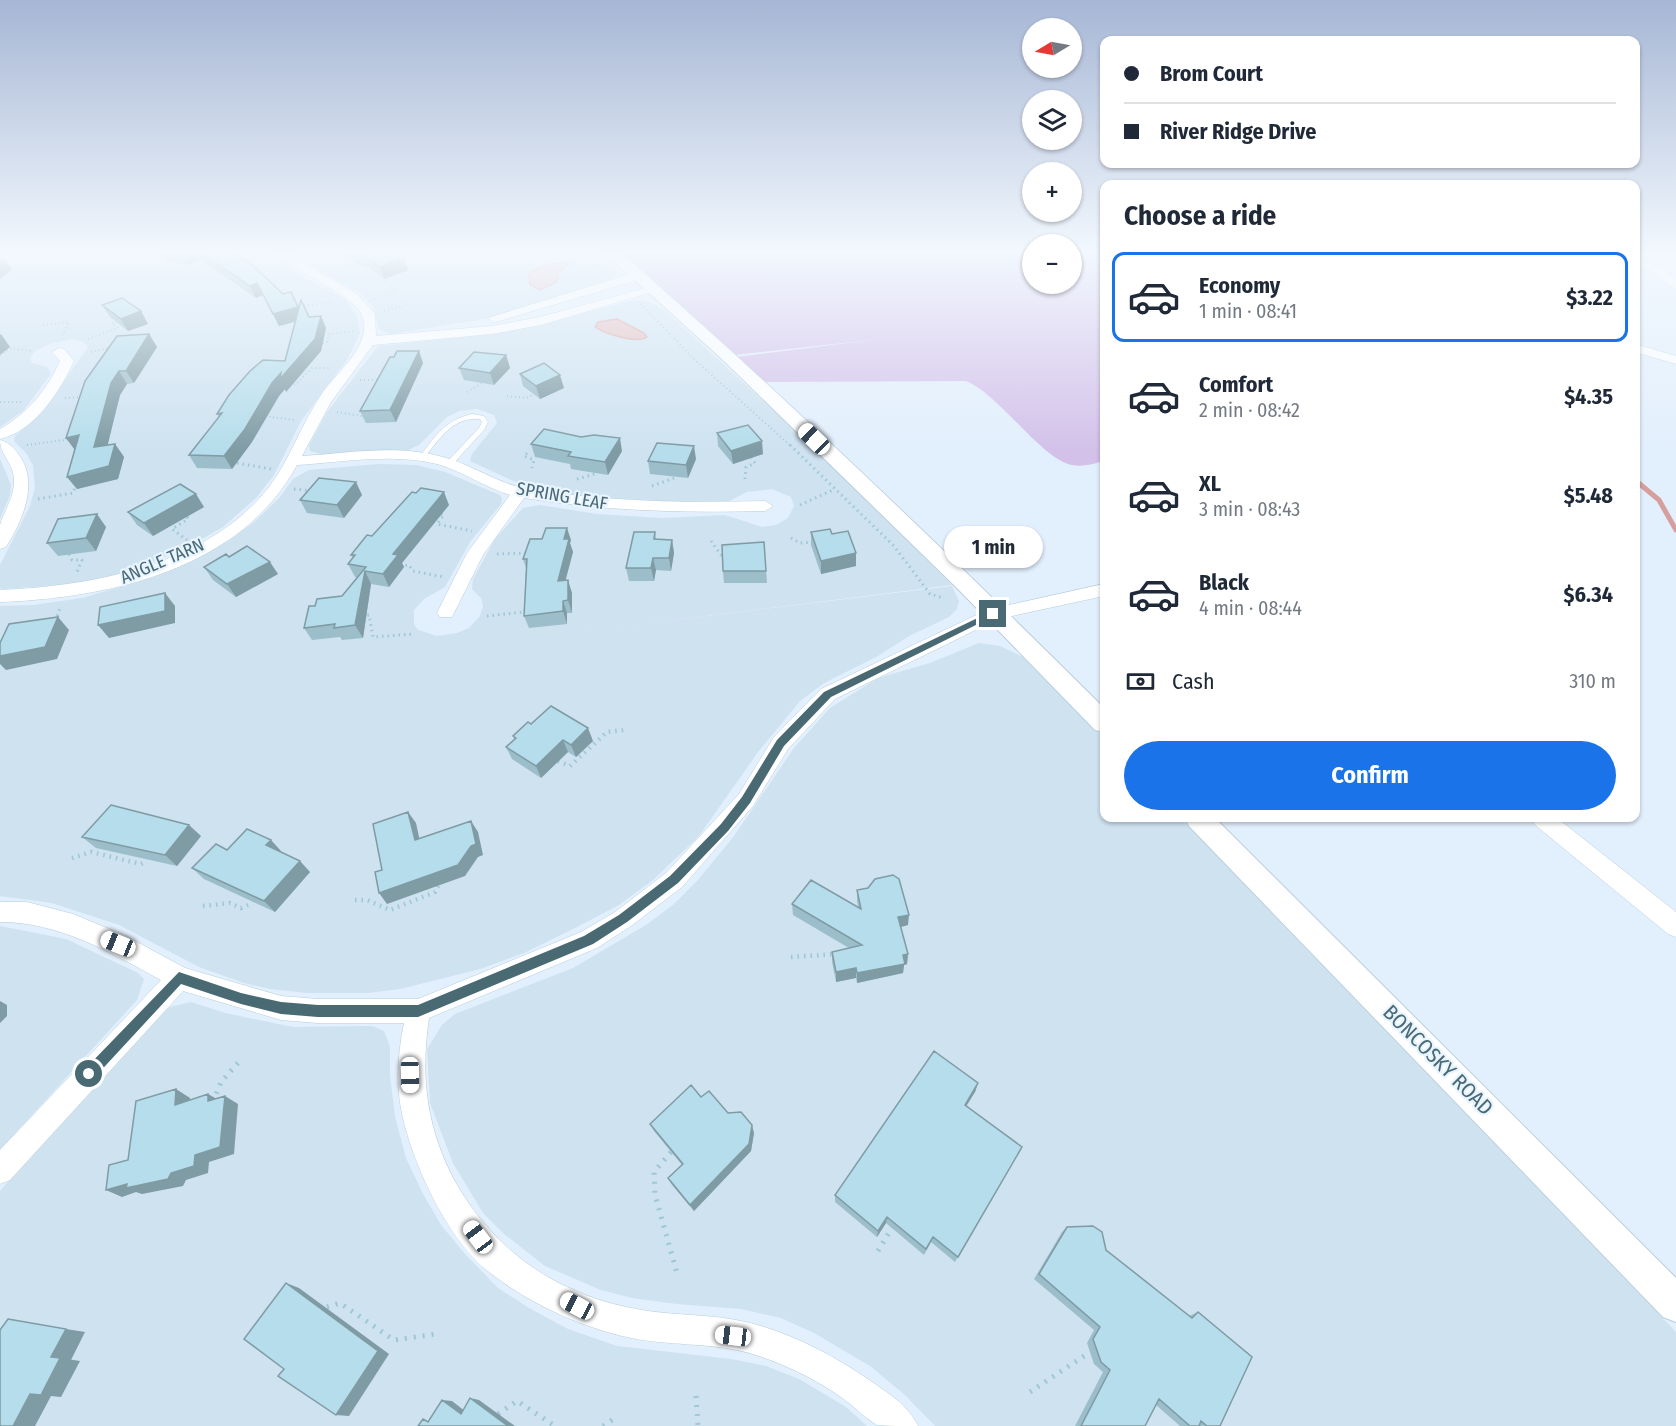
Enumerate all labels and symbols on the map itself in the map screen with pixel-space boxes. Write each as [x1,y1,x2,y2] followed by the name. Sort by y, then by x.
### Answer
[1022,18,1082,78] north arrow
[795,420,833,458] car
[515,477,609,515] street label: SPRING LEAF
[944,527,1042,569] callout: 1 min
[117,533,207,589] street label: ANGLE TARN
[979,600,1006,627] route end
[98,929,138,959] car
[1377,999,1499,1121] street label: BONCOSKY ROAD
[401,1057,419,1093] car
[75,1060,102,1087] route start
[460,1217,496,1257] car
[557,1290,597,1322] car
[714,1325,752,1347] car

